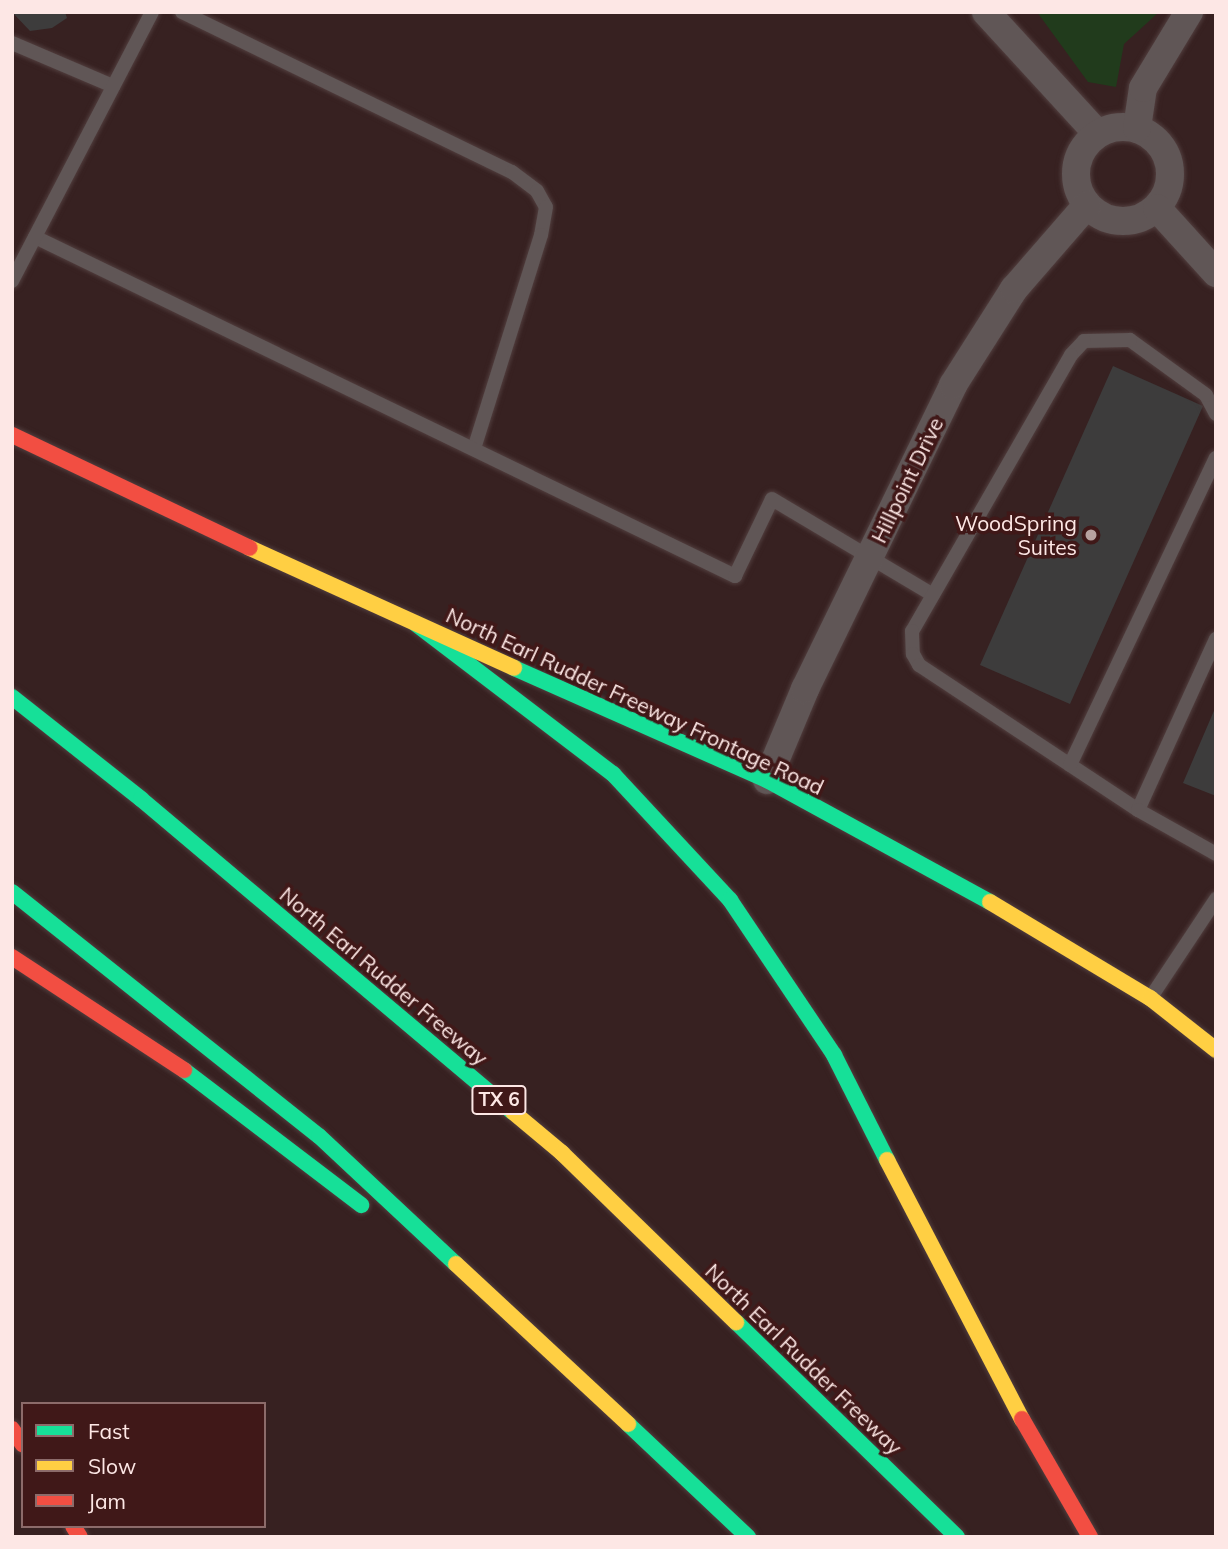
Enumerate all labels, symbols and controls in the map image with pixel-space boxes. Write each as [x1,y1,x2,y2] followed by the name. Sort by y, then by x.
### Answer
[866,413,948,547] street label: Hillpoint Drive
[955,510,1077,560] place label: WoodSpring Suites
[1083,527,1099,543] marker: WoodSpring Suites
[442,602,828,800] street label: North Earl Rudder Freeway Frontage Road
[275,882,493,1070] street label: North Earl Rudder Freeway
[471,1084,527,1116] road number: TX 6
[700,1258,908,1460] street label: North Earl Rudder Freeway
[21,1402,266,1528] legend
[88,1418,130,1444] text: Fast
[88,1453,136,1479] text: Slow
[88,1488,126,1514] text: Jam

